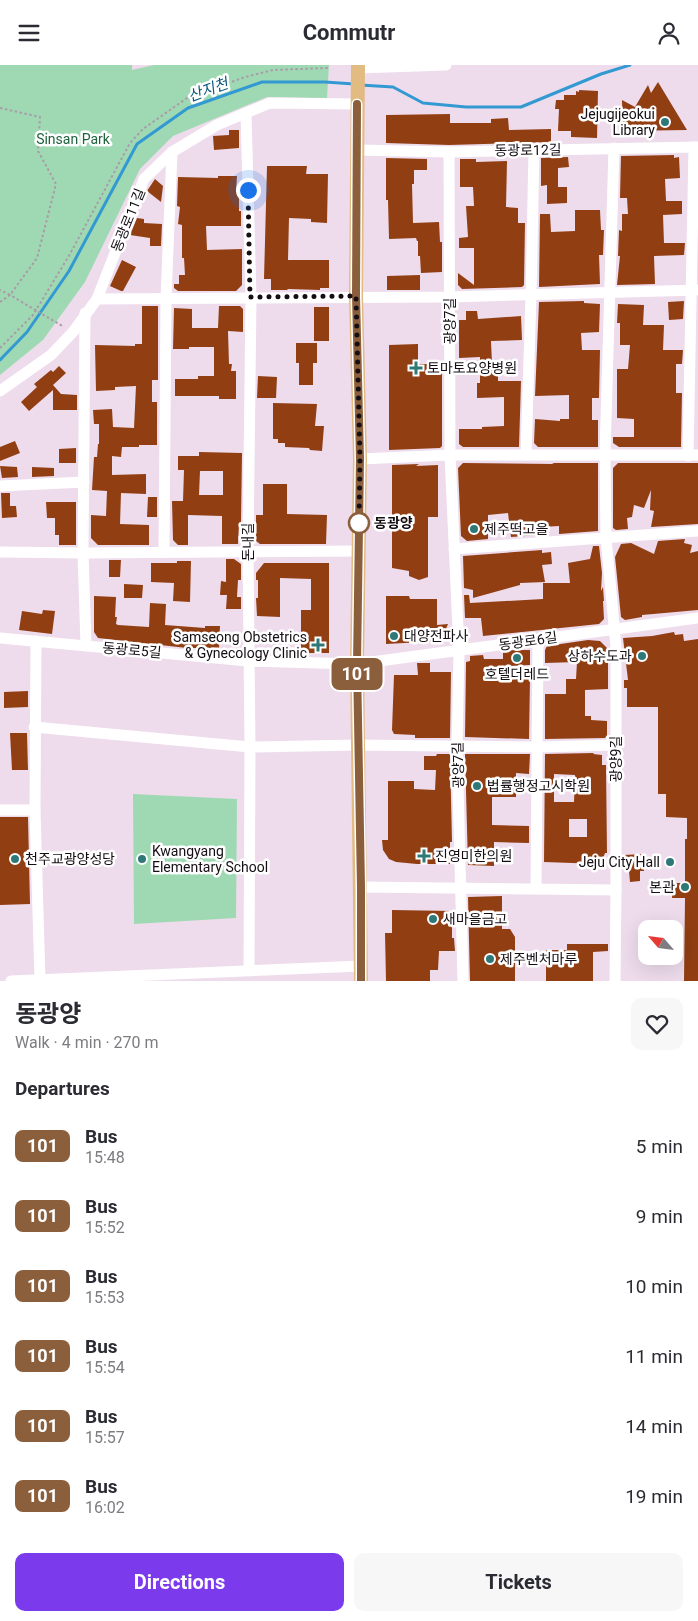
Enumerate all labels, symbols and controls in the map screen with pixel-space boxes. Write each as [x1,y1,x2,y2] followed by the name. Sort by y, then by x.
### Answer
[15,19,43,47] icon: menu
[655,19,683,47] icon: person
[303,20,395,45] text: Commutr
[185,74,233,106] water label: 산지천
[581,106,655,138] place label: Jejugijeokui Library
[659,116,671,128] marker: Jejugijeokui Library
[36,131,111,147] park label: Sinsan Park
[494,141,562,159] street label: 동광로12길
[236,178,261,203] your location
[108,186,148,254] street label: 동광로11길
[442,298,458,344] street label: 광양7길
[427,360,517,376] place label: 토마토요양병원
[409,361,423,375] marker: 토마토요양병원
[348,512,370,534] marker: 동광양
[374,515,413,531] place label: 동광양
[484,521,549,537] place label: 제주떡고을
[240,523,256,561] street label: 돈내길
[468,523,480,535] marker: 제주떡고을
[404,628,469,644] place label: 대양전파사
[173,629,307,661] place label: Samseong Obstetrics & Gynecology Clinic
[497,629,559,653] street label: 동광로6길
[388,630,400,642] marker: 대양전파사
[311,638,325,652] marker: Samseong Obstetrics & Gynecology Clinic
[102,639,162,661] street label: 동광로5길
[568,648,632,664] place label: 상하수도과
[636,650,648,662] marker: 상하수도과
[511,652,523,664] marker: 호텔더레드
[328,658,386,690] line badge: 101
[342,663,372,684] text: 101
[485,666,549,682] place label: 호텔더레드
[608,736,624,782] street label: 광양9길
[450,742,466,788] street label: 광양7길
[487,778,590,794] place label: 법률행정고시학원
[471,780,483,792] marker: 법률행정고시학원
[152,843,268,875] place label: Kwangyang Elementary School
[435,848,512,864] place label: 진영미한의원
[417,849,431,863] marker: 진영미한의원
[25,851,115,867] place label: 천주교광양성당
[9,853,21,865] marker: 천주교광양성당
[136,853,148,865] marker: Kwangyang Elementary School
[579,854,660,870] place label: Jeju City Hall
[664,856,676,868] marker: Jeju City Hall
[649,879,675,895] place label: 본관
[679,881,691,893] marker: 본관
[443,911,508,927] place label: 새마을금고
[427,913,439,925] marker: 새마을금고
[638,920,682,965] north arrow
[638,920,683,965] map controls
[500,951,577,967] place label: 제주벤처마루
[484,953,496,965] marker: 제주벤처마루
[631,998,683,1050] button: heart
[15,1000,81,1028] text: 동광양
[15,1033,159,1052] text: Walk · 4 min · 270 m
[15,1077,110,1100] text: Departures
[85,1125,118,1148] text: Bus
[27,1135,58,1156] text: 101
[636,1135,683,1158] text: 5 min
[85,1148,125,1167] text: 15:48
[85,1195,118,1218] text: Bus
[27,1205,58,1226] text: 101
[636,1205,683,1228] text: 9 min
[85,1218,125,1237] text: 15:52
[85,1265,118,1288] text: Bus
[27,1275,58,1296] text: 101
[625,1275,683,1298] text: 10 min
[85,1288,125,1307] text: 15:53
[85,1335,118,1358] text: Bus
[27,1345,58,1366] text: 101
[625,1345,683,1368] text: 11 min
[85,1358,125,1377] text: 15:54
[85,1405,118,1428] text: Bus
[27,1415,58,1436] text: 101
[625,1415,683,1438] text: 14 min
[85,1428,125,1447] text: 15:57
[85,1475,118,1498] text: Bus
[27,1485,58,1506] text: 101
[625,1485,683,1508] text: 19 min
[85,1498,125,1517] text: 16:02
[15,1553,344,1611] button: Directions
[354,1553,683,1611] button: Tickets

